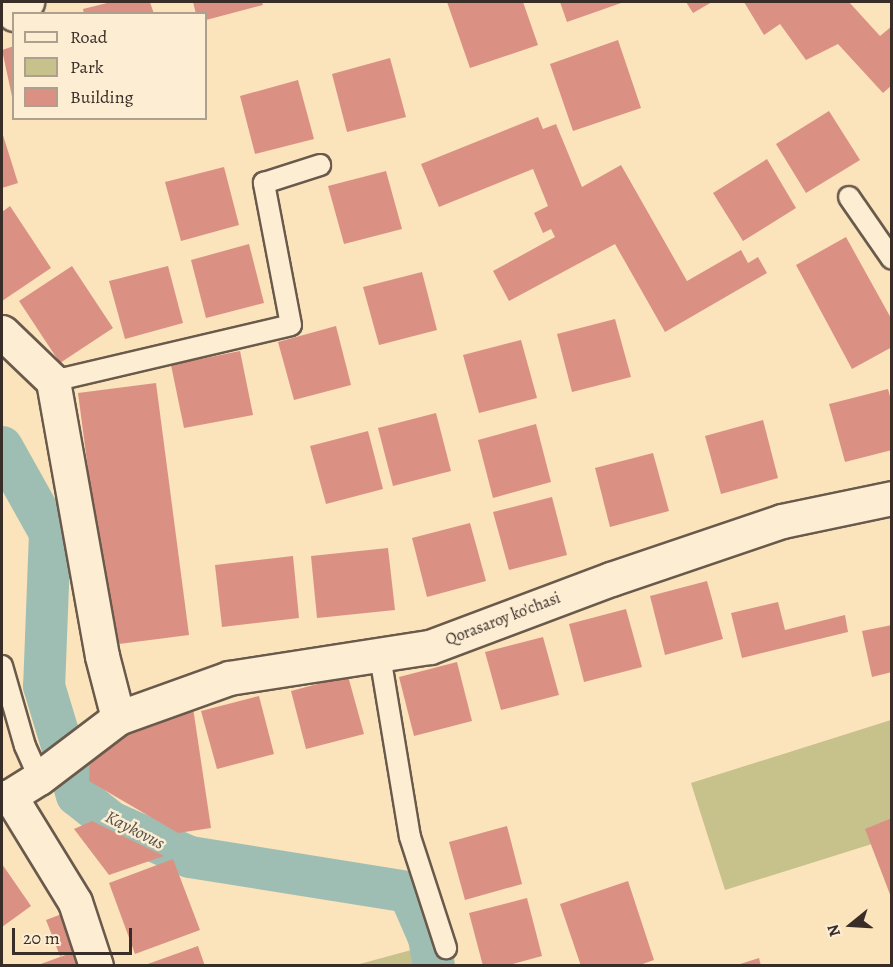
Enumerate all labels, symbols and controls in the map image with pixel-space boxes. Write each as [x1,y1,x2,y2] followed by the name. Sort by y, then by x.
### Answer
[12,12,207,120] legend
[70,25,107,49] text: Road
[70,55,104,79] text: Park
[70,85,134,109] text: Building
[443,588,563,650] street label: Qorasaroy ko'chasi
[102,806,168,854] water label: Kaykovus
[821,895,881,955] north arrow
[15,916,135,954] scale bar
[822,922,846,940] text: N
[23,926,60,950] text: 20 m

